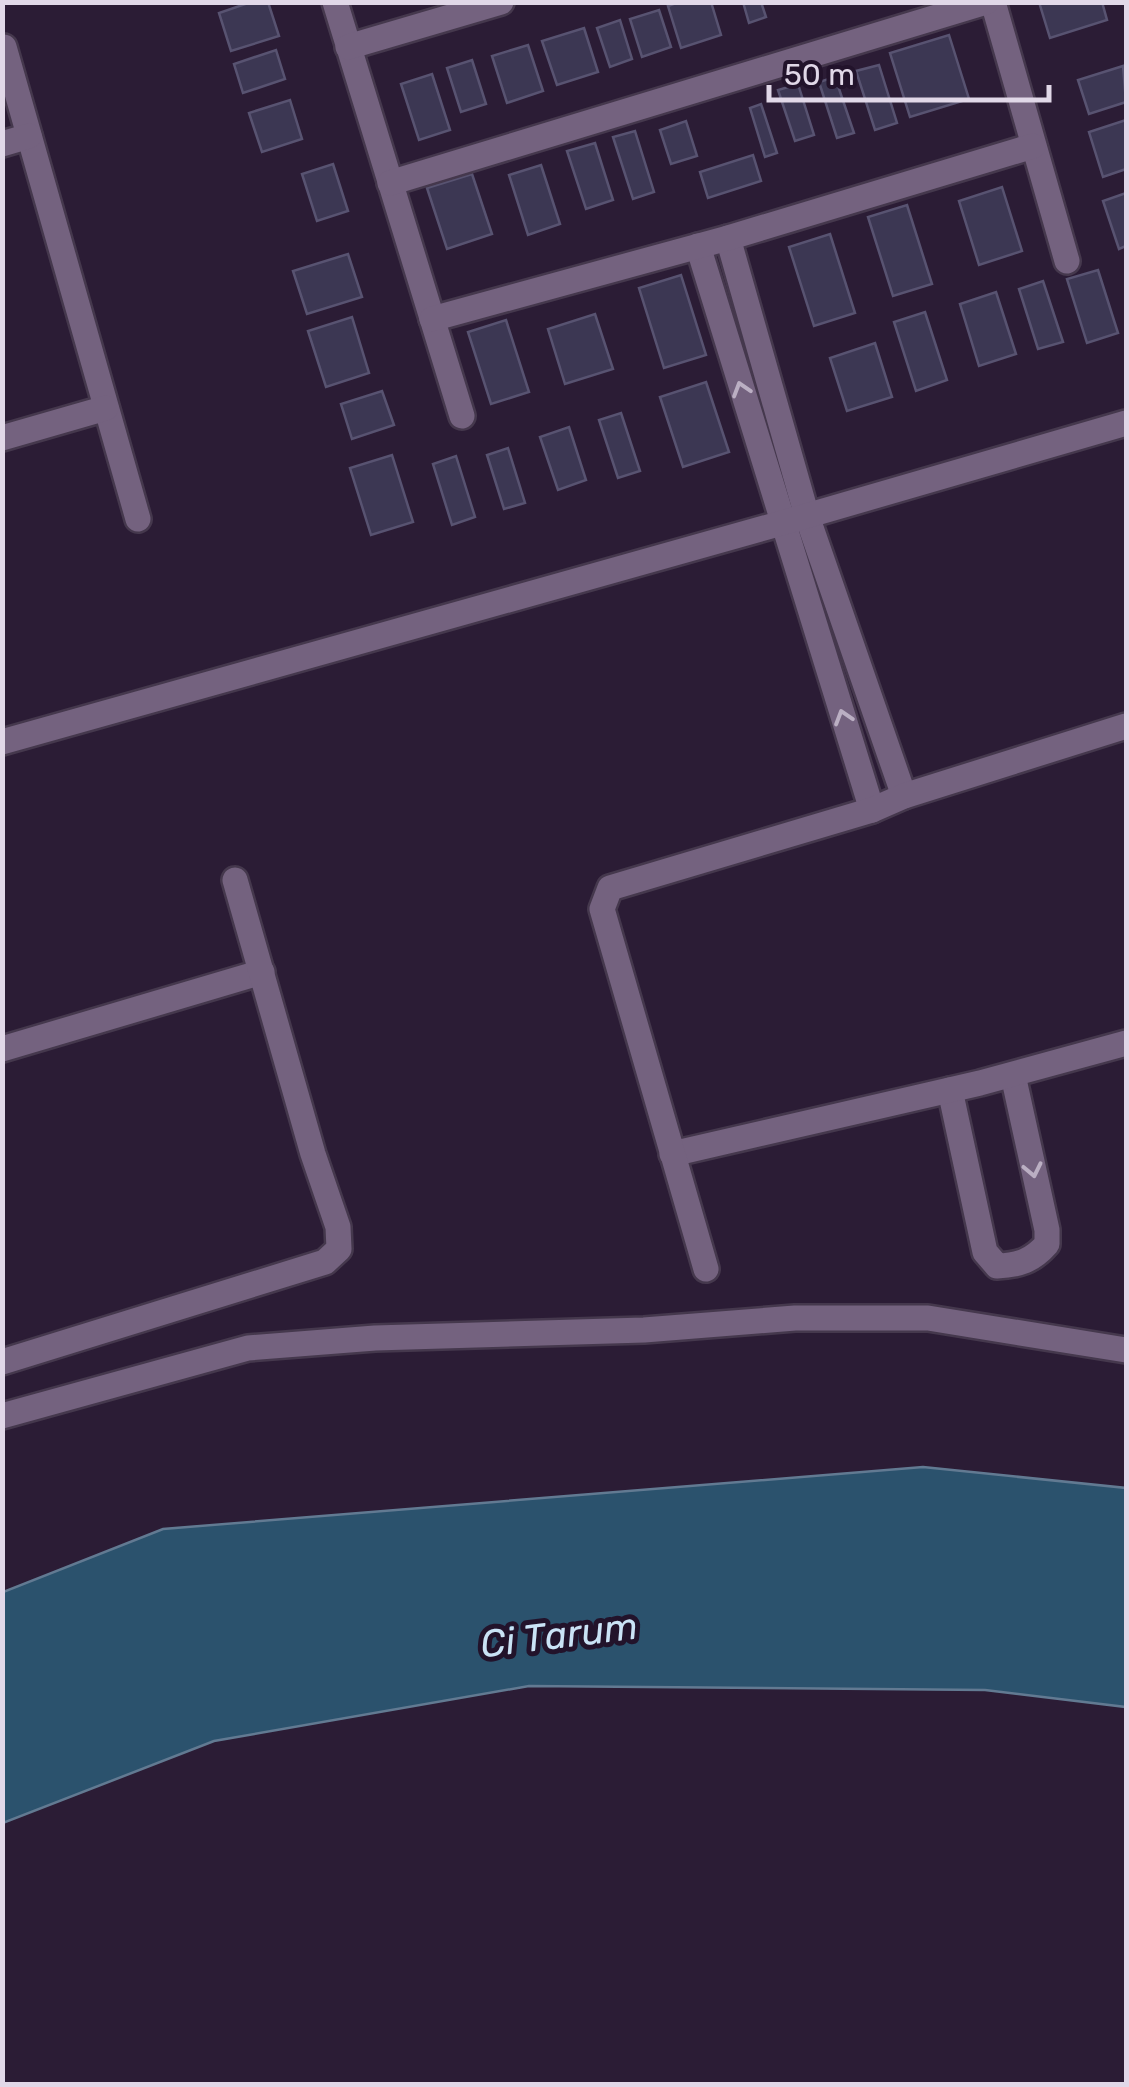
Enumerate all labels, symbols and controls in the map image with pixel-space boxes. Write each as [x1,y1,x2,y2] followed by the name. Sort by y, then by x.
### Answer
[769,40,1049,102] scale bar
[784,57,855,93] text: 50 m
[732,381,753,398] one-way arrow
[834,709,855,726] one-way arrow
[1022,1161,1043,1178] one-way arrow
[478,1603,640,1667] water label: Ci Tarum

